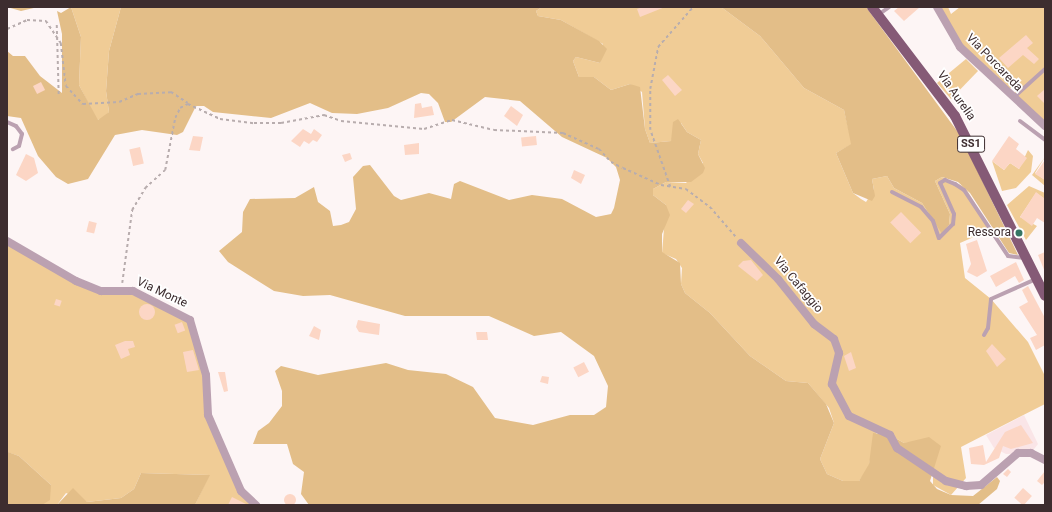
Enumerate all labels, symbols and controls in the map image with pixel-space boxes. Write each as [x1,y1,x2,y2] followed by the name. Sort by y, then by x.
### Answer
[963,31,1025,95] street label: Via Porcareda
[934,68,978,124] street label: Via Aurelia
[957,135,985,153] road number: SS1
[968,226,1011,240] place label: Ressora
[1014,228,1024,238] marker: Ressora
[771,254,825,316] street label: Via Cafaggio
[134,275,190,311] street label: Via Monte

